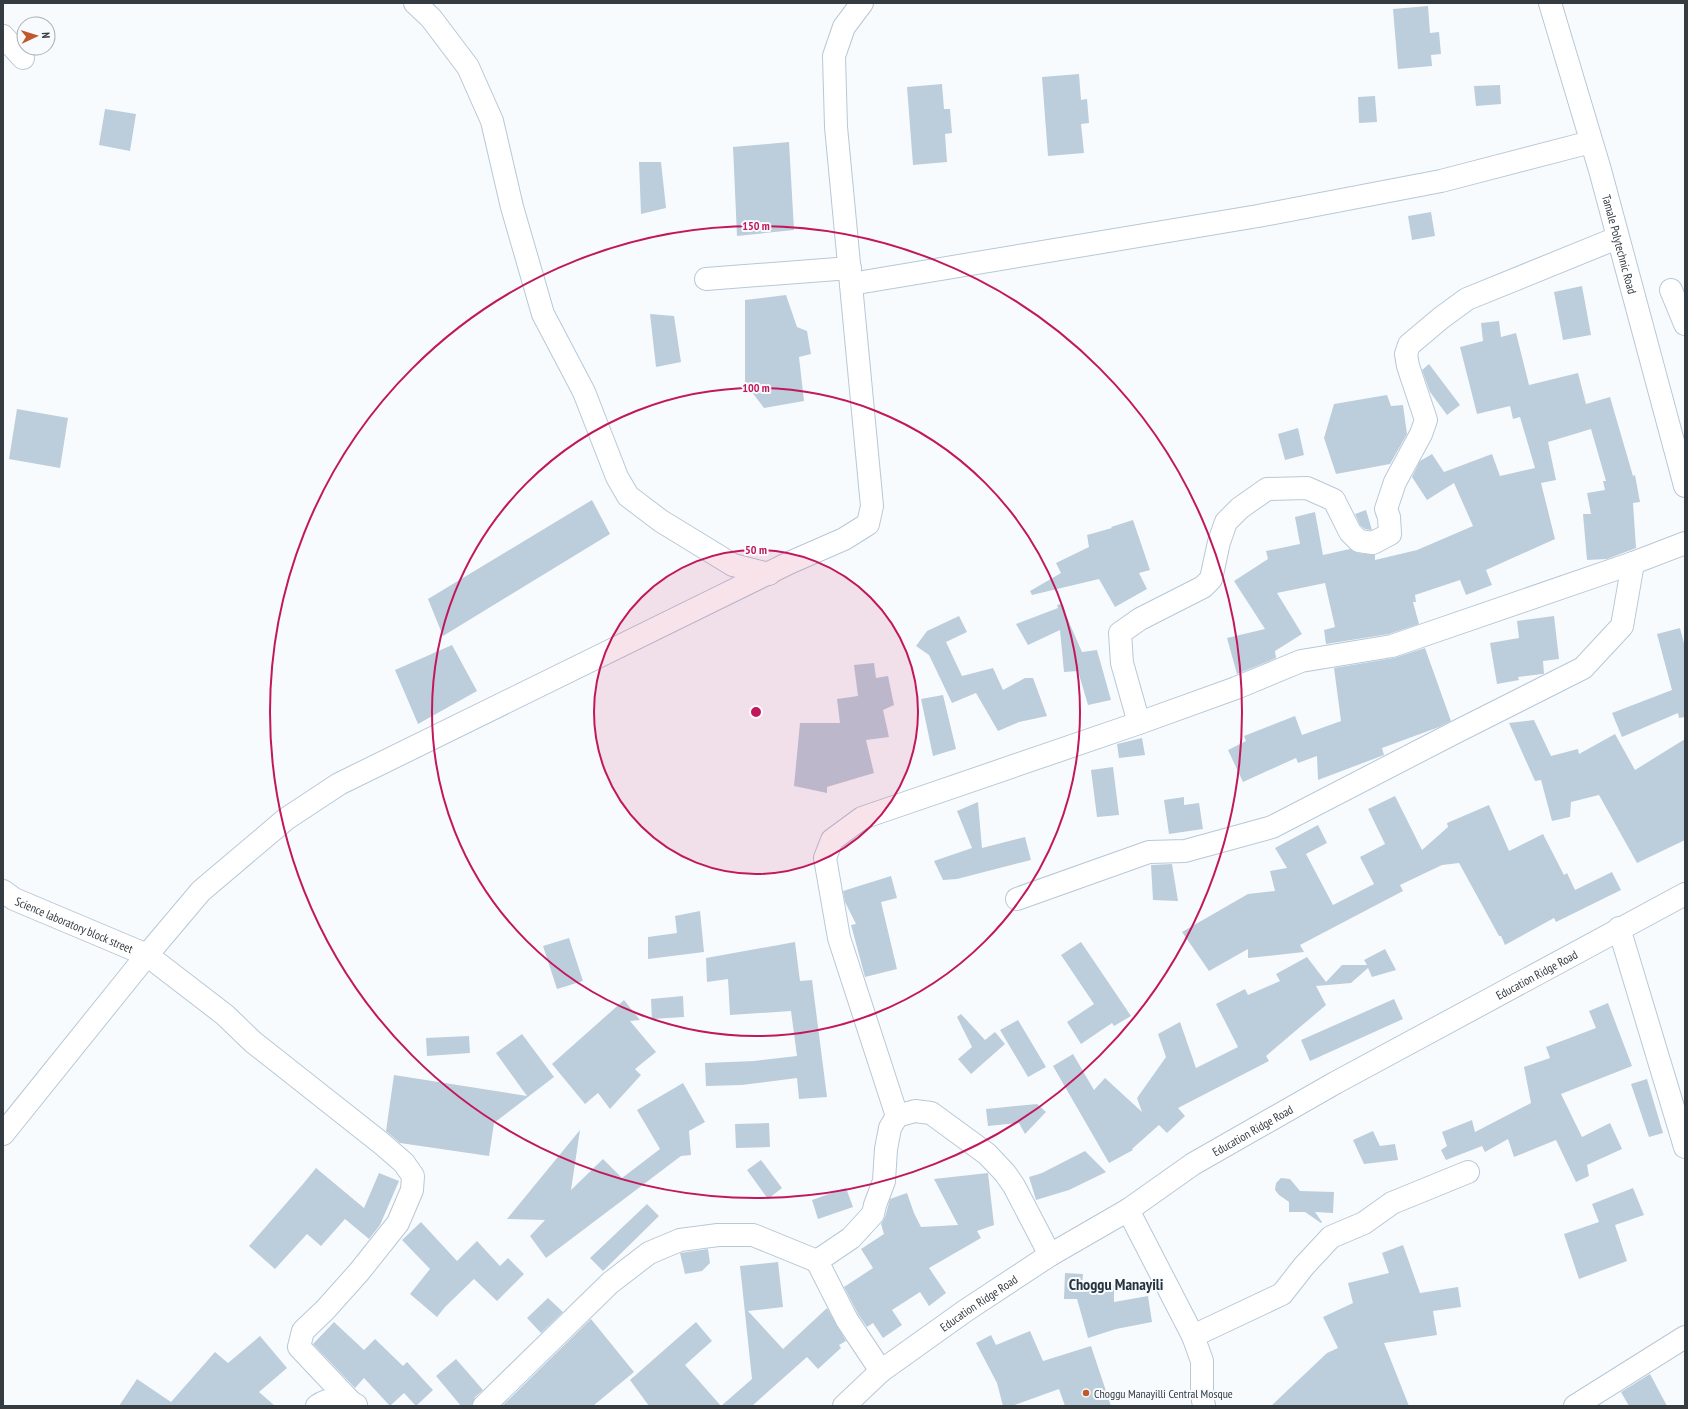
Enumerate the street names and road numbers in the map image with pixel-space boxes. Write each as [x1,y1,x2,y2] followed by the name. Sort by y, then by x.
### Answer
[1599,193,1640,295] street label: Tamale Polytechnic Road
[13,893,136,956] street label: Science laboratory block street
[1493,946,1580,1002] street label: Education Ridge Road
[1209,1101,1295,1159] street label: Education Ridge Road
[937,1271,1020,1334] street label: Education Ridge Road

